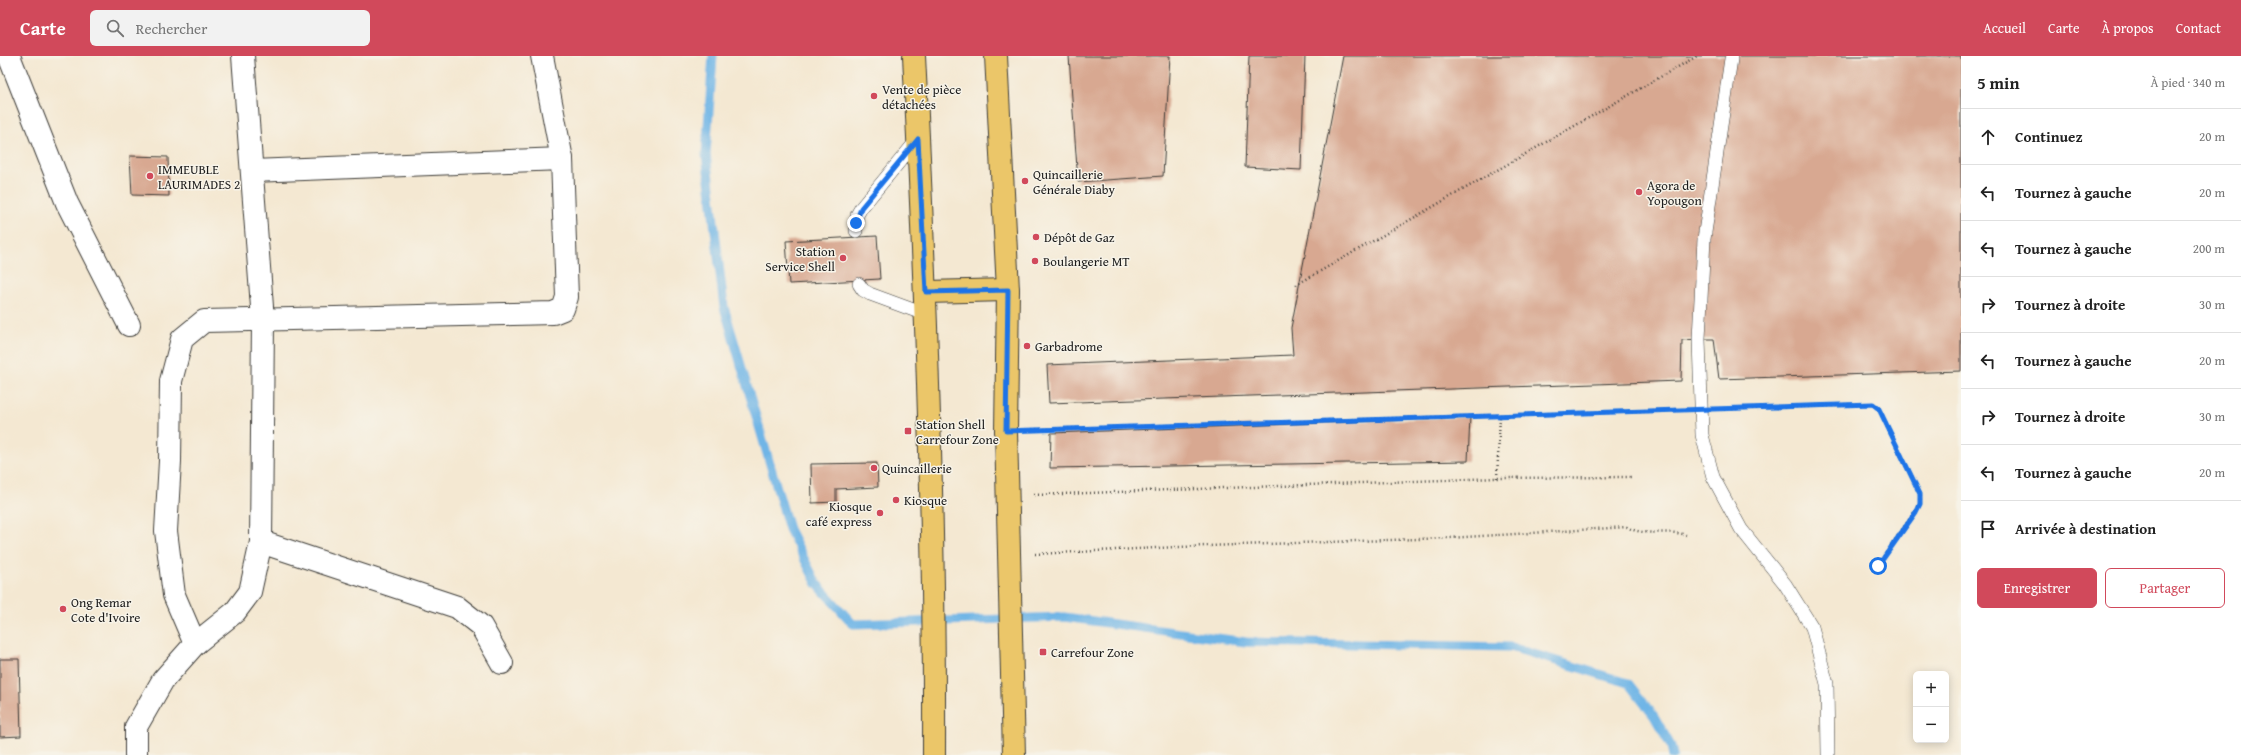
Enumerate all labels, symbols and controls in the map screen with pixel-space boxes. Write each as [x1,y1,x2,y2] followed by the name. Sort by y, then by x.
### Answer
[90,10,370,46] search box
[20,14,66,42] text: Carte
[104,17,126,39] icon: search
[136,18,207,39] text: Rechercher
[1983,18,2026,38] text: Accueil
[2048,18,2080,38] text: Carte
[2102,18,2154,38] text: À propos
[2176,18,2221,38] text: Contact
[1977,70,2019,95] text: 5 min
[2150,73,2225,92] text: À pied · 340 m
[882,80,961,114] place label: Vente de pièce détachées
[869,91,879,101] marker: Vente de pièce détachées
[1977,126,1999,148] icon: ahead
[2015,126,2083,147] text: Continuez
[2199,127,2225,146] text: 20 m
[158,160,240,194] place label: IMMEUBLE LAURIMADES 2
[1033,165,1116,199] place label: Quincaillerie Générale Diaby
[145,171,155,181] marker: IMMEUBLE LAURIMADES 2
[1020,176,1030,186] marker: Quincaillerie Générale Diaby
[1647,176,1702,210] place label: Agora de Yopougon
[1977,182,1999,204] icon: left
[2015,182,2132,203] text: Tournez à gauche
[2199,183,2225,202] text: 20 m
[1634,187,1644,197] marker: Agora de Yopougon
[847,214,865,232] route end
[1044,228,1115,247] place label: Dépôt de Gaz
[1031,232,1041,242] marker: Dépôt de Gaz
[1977,238,1999,260] icon: left
[2015,238,2132,259] text: Tournez à gauche
[2193,239,2225,258] text: 200 m
[765,242,836,276] place label: Station Service Shell
[1043,252,1130,271] place label: Boulangerie MT
[838,253,848,263] marker: Station Service Shell
[1030,256,1040,266] marker: Boulangerie MT
[1977,294,1999,316] icon: right
[2015,294,2125,315] text: Tournez à droite
[2199,295,2225,314] text: 30 m
[1035,337,1103,356] place label: Garbadrome
[1022,341,1032,351] marker: Garbadrome
[1977,350,1999,372] icon: left
[2015,350,2132,371] text: Tournez à gauche
[2199,351,2225,370] text: 20 m
[1977,406,1999,428] icon: right
[2015,406,2125,427] text: Tournez à droite
[2199,407,2225,426] text: 30 m
[916,415,999,449] place label: Station Shell Carrefour Zone
[903,426,913,436] marker: Station Shell Carrefour Zone
[882,459,952,478] place label: Quincaillerie
[1977,462,1999,484] icon: left
[2015,462,2132,483] text: Tournez à gauche
[869,463,879,473] marker: Quincaillerie
[2199,463,2225,482] text: 20 m
[904,491,947,510] place label: Kiosque
[891,495,901,505] marker: Kiosque
[806,497,872,531] place label: Kiosque café express
[875,508,885,518] marker: Kiosque café express
[1977,518,1999,540] icon: arrive
[2015,518,2156,539] text: Arrivée à destination
[1869,557,1887,575] route start
[1977,568,2097,608] button: Enregistrer
[2105,568,2225,608] button: Partager
[71,593,140,627] place label: Ong Remar Cote d'Ivoire
[58,604,68,614] marker: Ong Remar Cote d'Ivoire
[1051,643,1134,662] place label: Carrefour Zone
[1038,647,1048,657] marker: Carrefour Zone
[1913,671,1949,743] map controls
[1913,671,1949,707] button: +
[1913,707,1949,743] button: −

